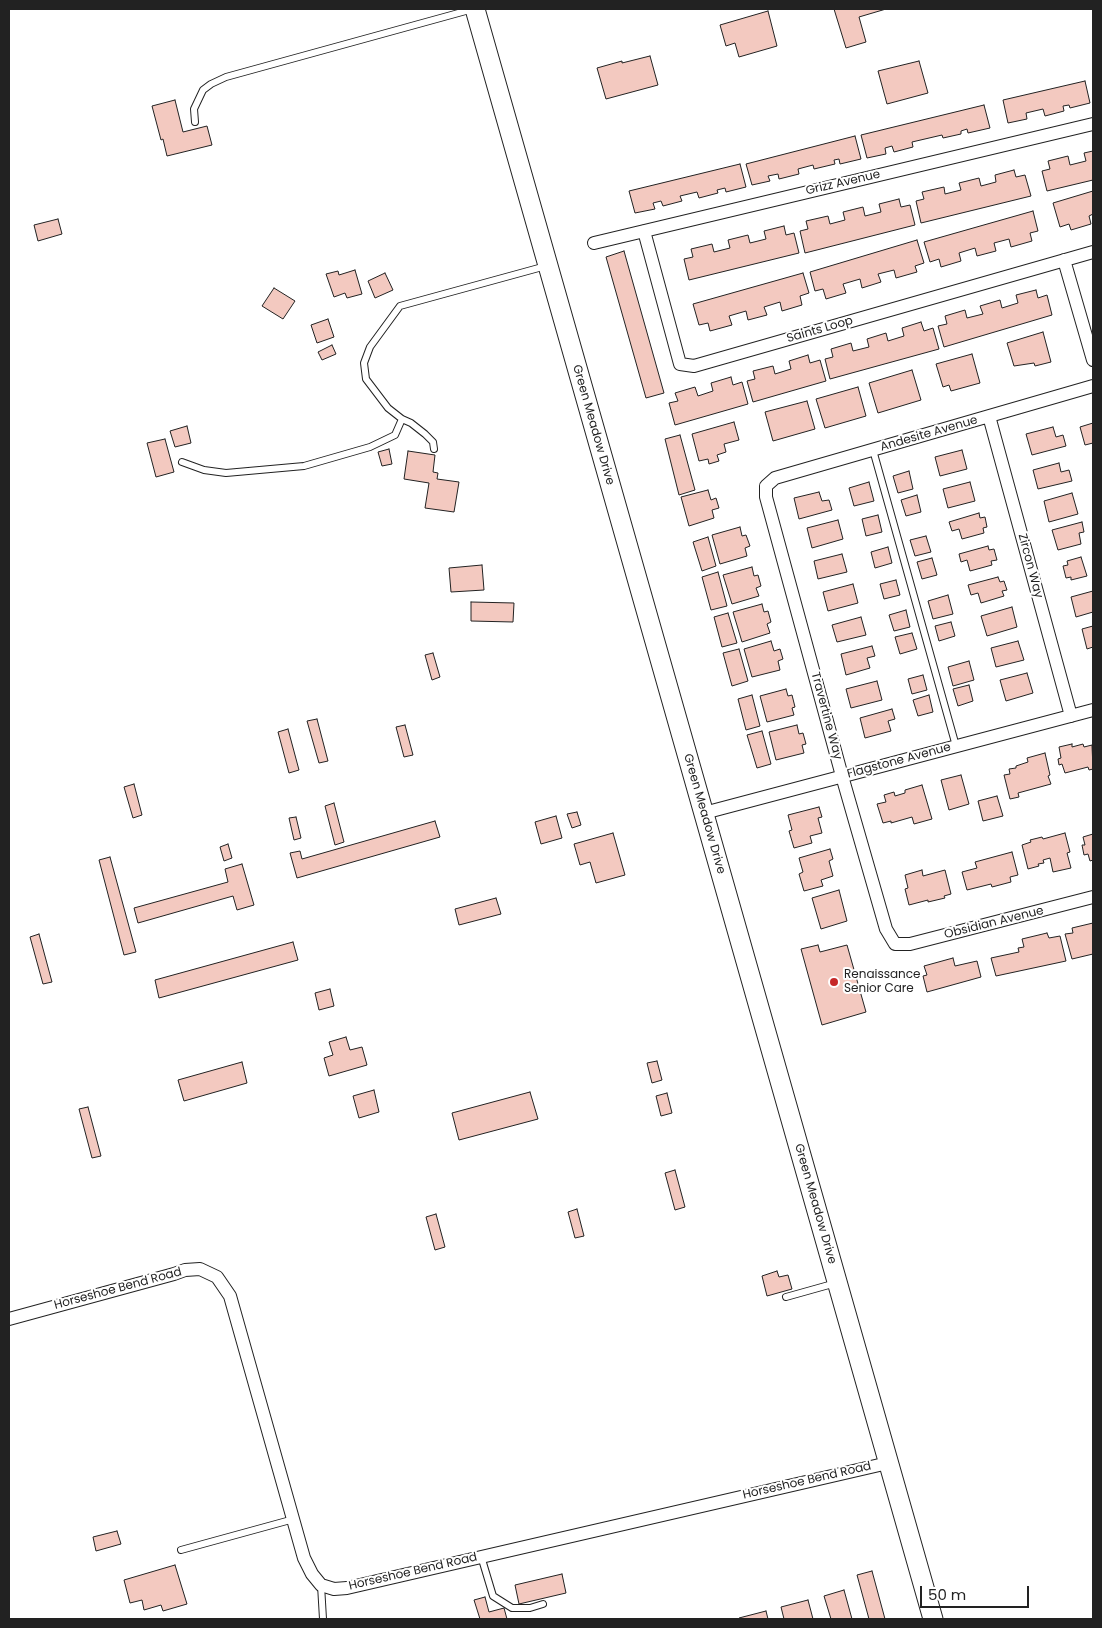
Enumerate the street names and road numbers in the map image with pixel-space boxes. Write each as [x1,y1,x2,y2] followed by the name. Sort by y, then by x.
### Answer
[804,167,882,199] street label: Grizz Avenue
[785,314,855,346] street label: Saints Loop
[569,363,617,487] street label: Green Meadow Drive
[879,413,979,455] street label: Andesite Avenue
[1014,532,1046,600] street label: Zircon Way
[807,671,845,761] street label: Travertine Way
[845,740,953,782] street label: Flagstone Avenue
[680,752,728,876] street label: Green Meadow Drive
[943,904,1045,942] street label: Obsidian Avenue
[791,1142,839,1266] street label: Green Meadow Drive
[53,1265,183,1313] street label: Horseshoe Bend Road
[741,1459,873,1503] street label: Horseshoe Bend Road
[347,1550,479,1594] street label: Horseshoe Bend Road

